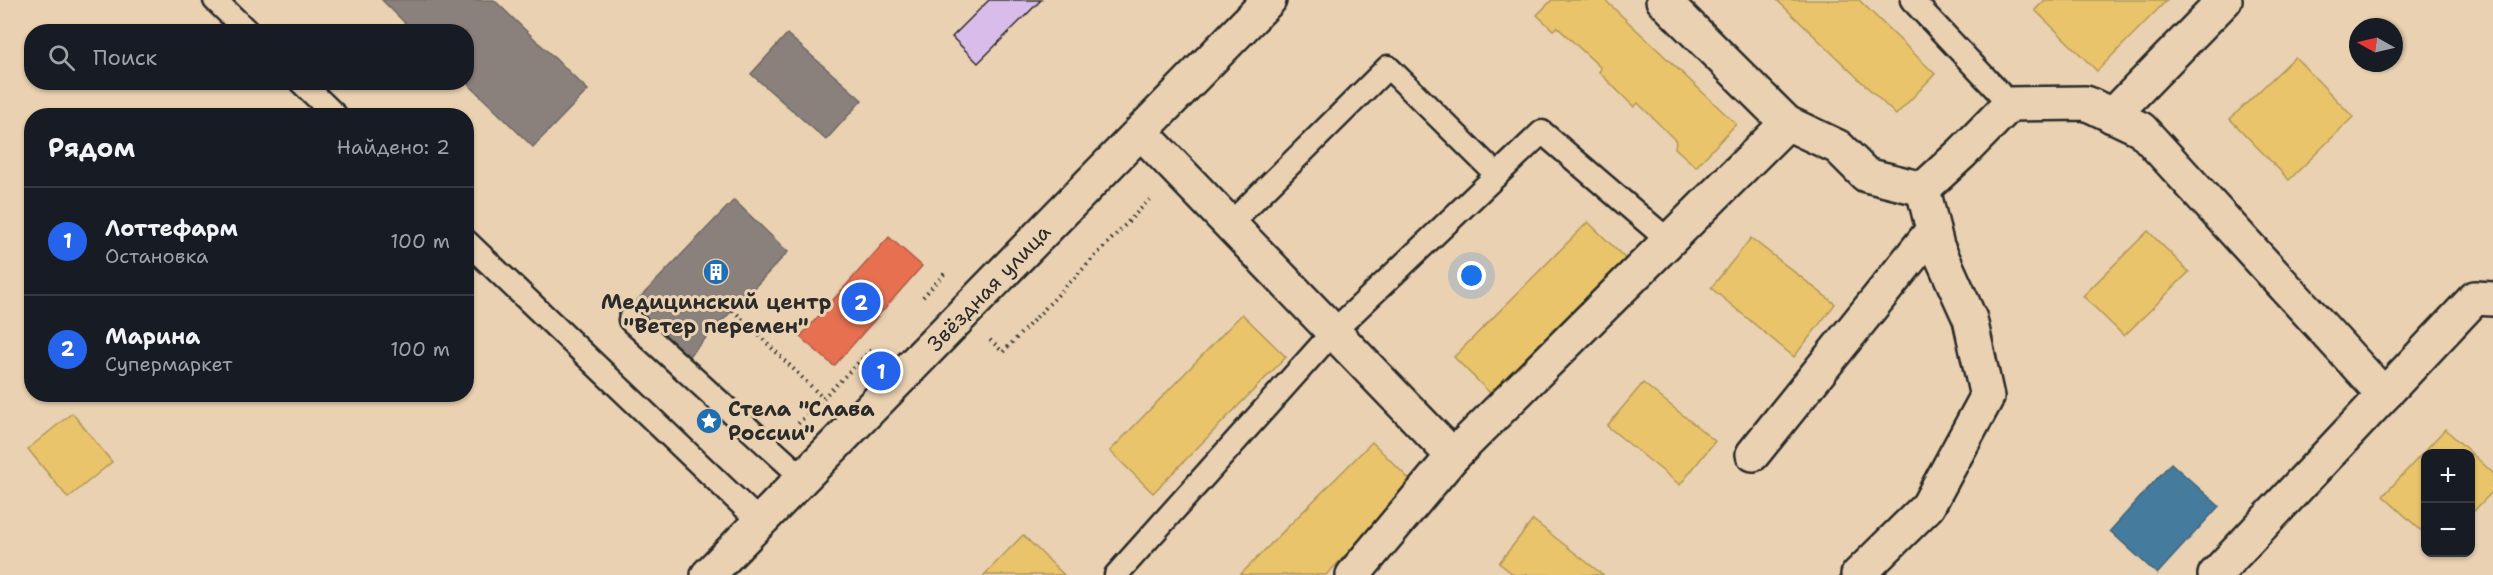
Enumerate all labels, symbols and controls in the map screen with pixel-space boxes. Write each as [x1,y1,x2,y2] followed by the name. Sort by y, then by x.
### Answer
[2349,18,2403,72] north arrow
[24,24,474,90] search box
[45,41,78,74] icon: search
[93,43,157,72] text: Поиск
[48,130,135,165] text: Рядом
[337,134,450,160] text: Найдено: 2
[105,214,238,243] text: Лоттефарм
[921,218,1057,358] street label: Звёздная улица
[63,228,72,254] text: 1
[390,228,450,254] text: 100 m
[105,243,209,269] text: Остановка
[701,257,731,287] building icon: Медицинский центр "Ветер перемен"
[1457,261,1486,290] your location
[842,280,880,324] pin: 2
[601,288,831,340] place label: Медицинский центр "Ветер перемен"
[105,322,200,351] text: Марина
[61,336,75,362] text: 2
[390,336,450,362] text: 100 m
[862,348,900,394] pin: 1
[105,351,232,377] text: Супермаркет
[728,395,875,447] place label: Стела "Слава России"
[694,406,724,436] place icon: Стела "Слава России"
[2421,449,2475,557] map controls
[2421,449,2475,503] button: +
[2421,503,2475,557] button: −

